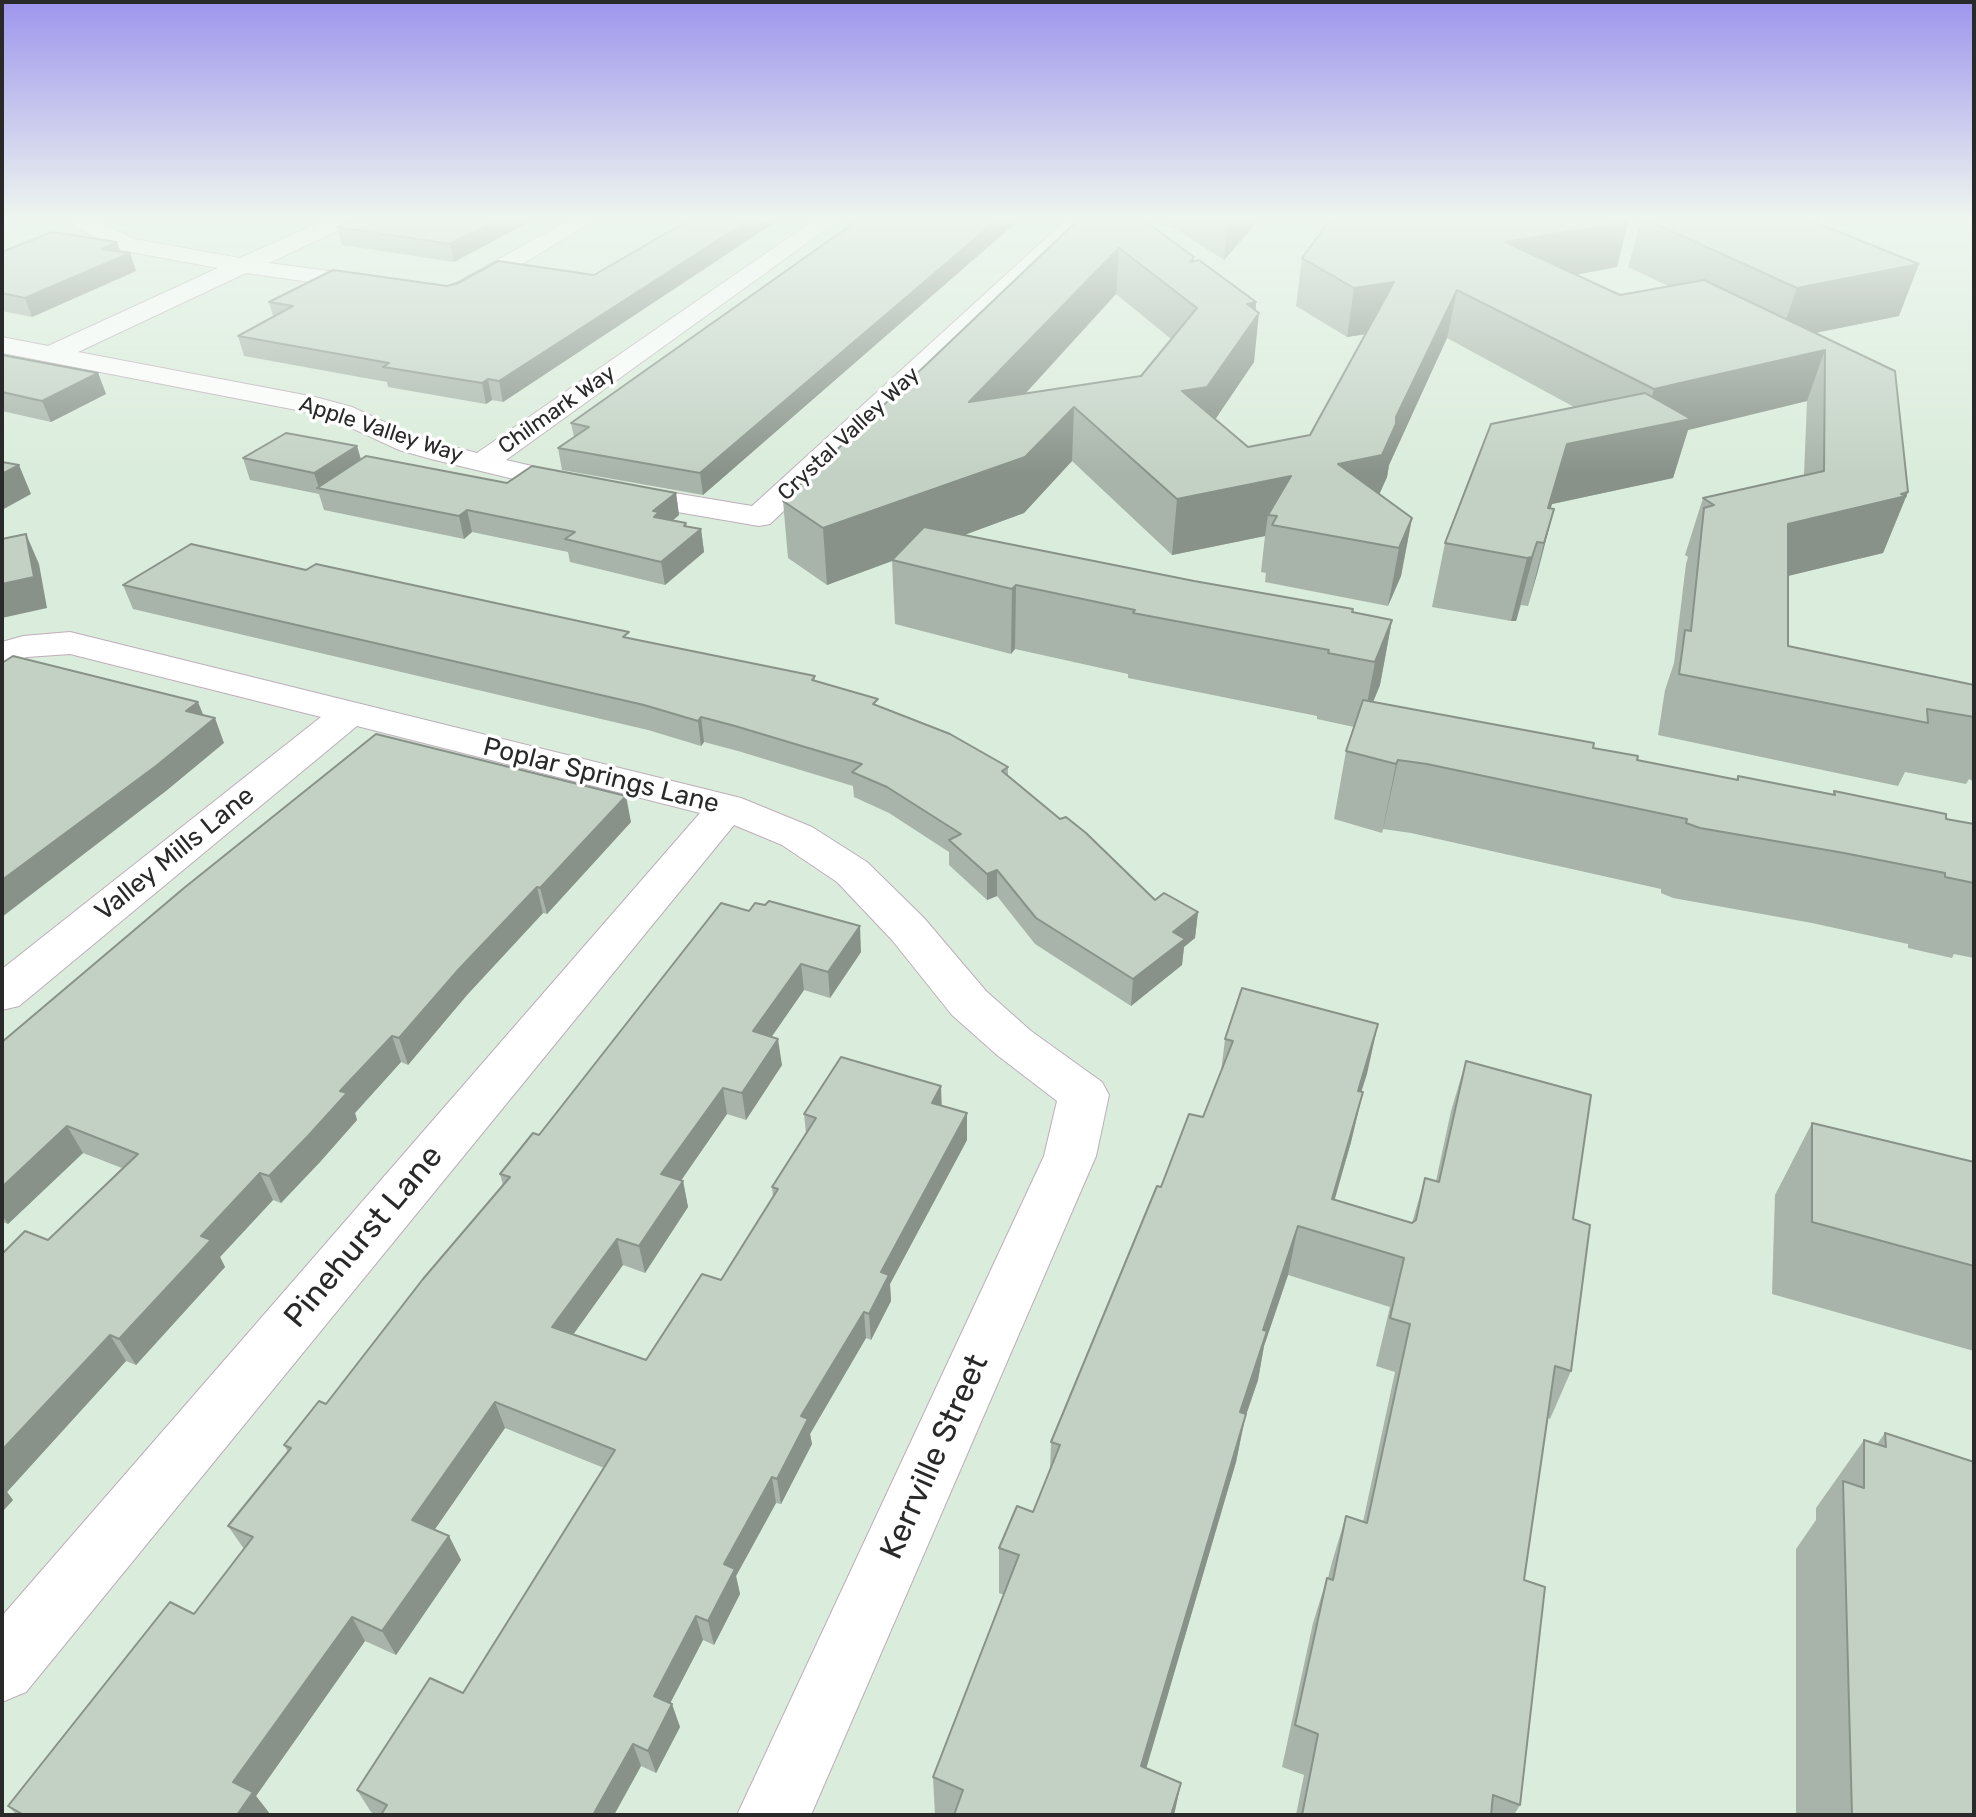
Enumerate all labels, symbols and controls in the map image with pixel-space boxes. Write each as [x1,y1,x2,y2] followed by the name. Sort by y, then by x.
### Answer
[493,360,621,460] street label: Chilmark Way
[773,362,925,506] street label: Crystal Valley Way
[296,391,466,469] street label: Apple Valley Way
[480,732,722,820] street label: Poplar Springs Lane
[89,780,261,928] street label: Valley Mills Lane
[277,1138,451,1336] street label: Pinehurst Lane
[873,1349,997,1565] street label: Kerrville Street

